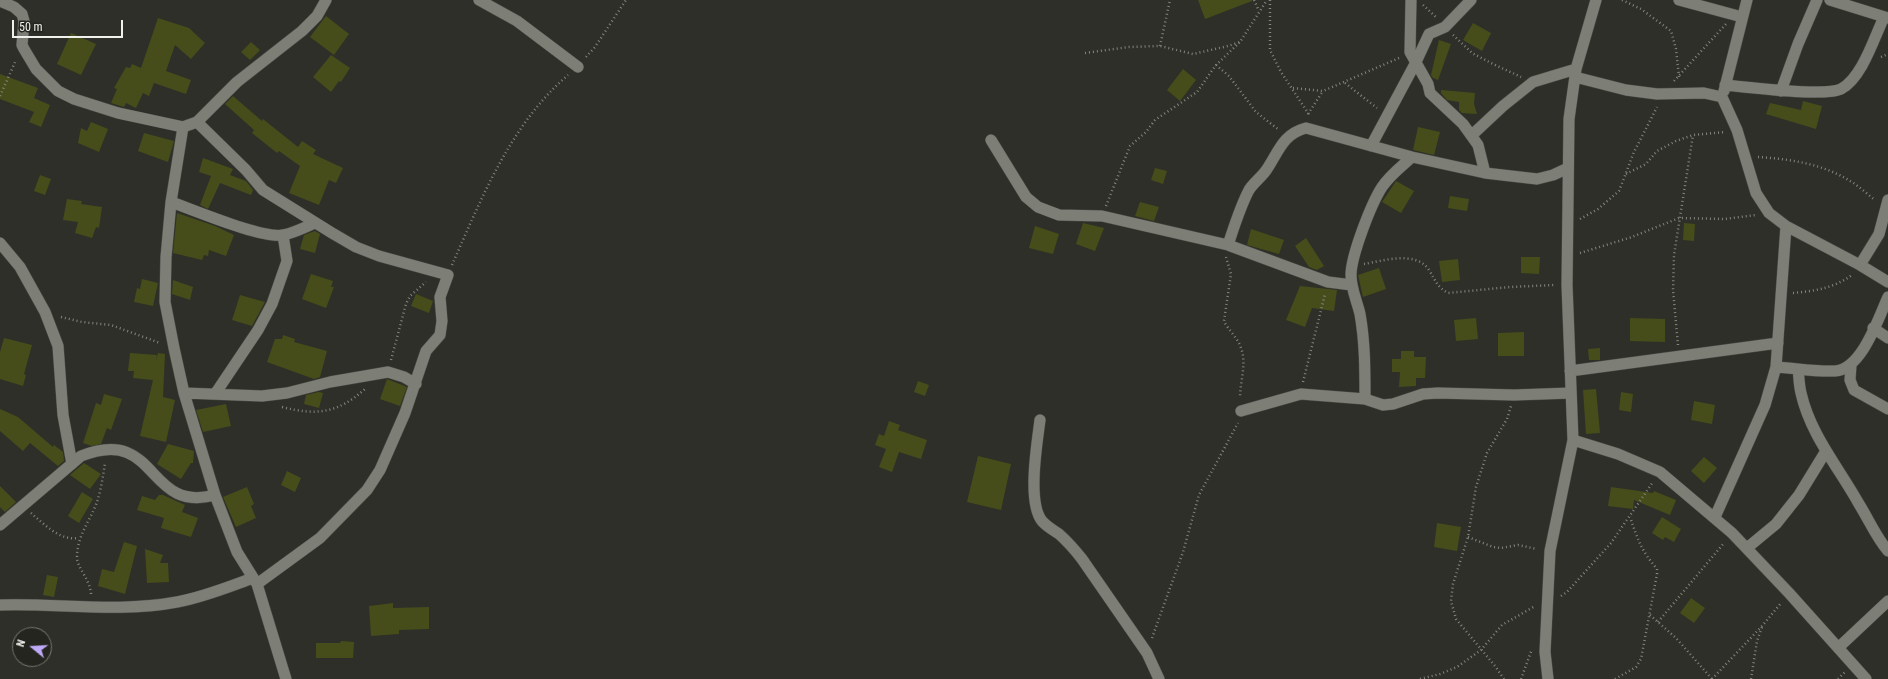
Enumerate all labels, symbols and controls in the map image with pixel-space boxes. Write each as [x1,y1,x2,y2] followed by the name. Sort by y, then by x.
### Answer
[14,12,125,38] scale bar
[19,20,43,34] text: 50 m
[12,627,52,667] north arrow
[14,638,28,649] text: N

